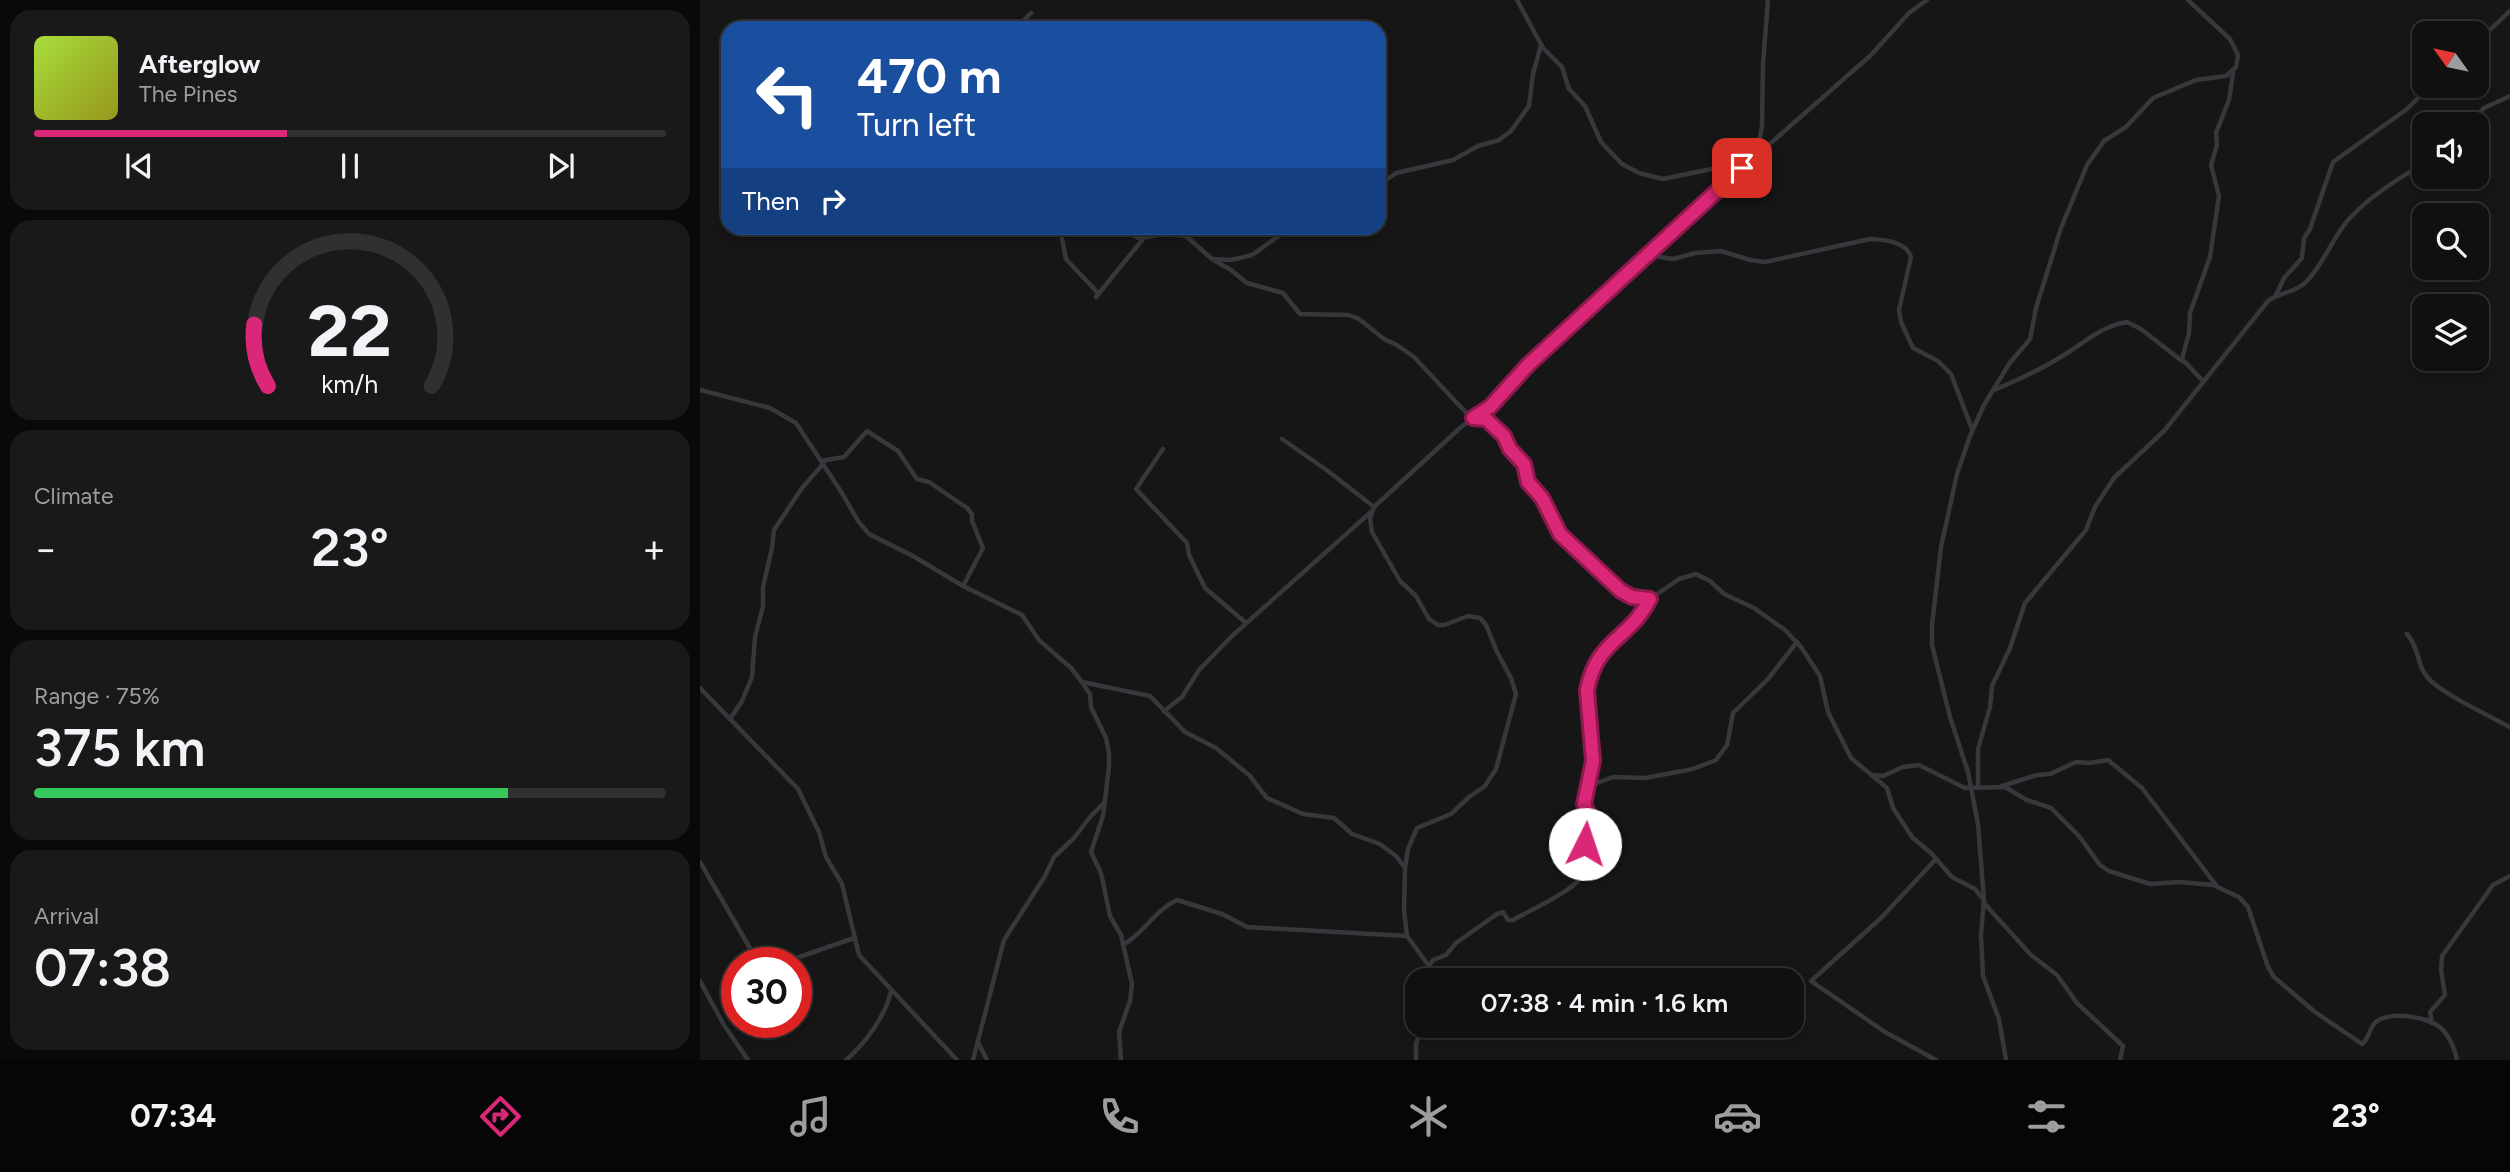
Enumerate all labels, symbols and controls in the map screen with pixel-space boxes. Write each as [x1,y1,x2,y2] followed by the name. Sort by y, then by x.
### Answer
[2412,21,2488,98] north arrow
[2412,21,2489,371] map controls
[857,46,1001,105] text: 470 m
[139,48,261,80] text: Afterglow
[742,49,833,140] icon: left
[139,80,238,108] text: The Pines
[857,106,976,144] text: Turn left
[2412,112,2489,189] button: sound
[1712,138,1772,198] pin
[120,147,158,185] icon: previous
[331,147,369,185] icon: pause
[542,147,580,185] icon: next
[1723,149,1761,187] icon: arrive
[814,182,852,220] icon: right
[742,185,800,217] text: Then
[2412,203,2489,280] button: search
[308,287,392,374] text: 22
[2412,294,2489,371] button: layers
[321,369,379,399] text: km/h
[34,482,113,510] text: Climate
[311,517,389,579] text: 23°
[34,526,58,572] text: −
[642,526,666,572] text: +
[34,682,160,710] text: Range · 75%
[34,717,206,779] text: 375 km
[1548,807,1622,881] position arrow
[34,902,99,930] text: Arrival
[34,937,171,999] text: 07:38
[721,947,812,1038] speed limit sign: 30
[1481,987,1728,1019] text: 07:38 · 4 min · 1.6 km
[476,1092,525,1141] icon: directions
[786,1092,835,1141] icon: music
[1095,1092,1144,1141] icon: phone
[1404,1092,1453,1141] icon: climate
[1713,1092,1762,1141] icon: car
[2022,1092,2071,1141] icon: filters
[130,1097,216,1135] text: 07:34
[2331,1097,2380,1135] text: 23°

